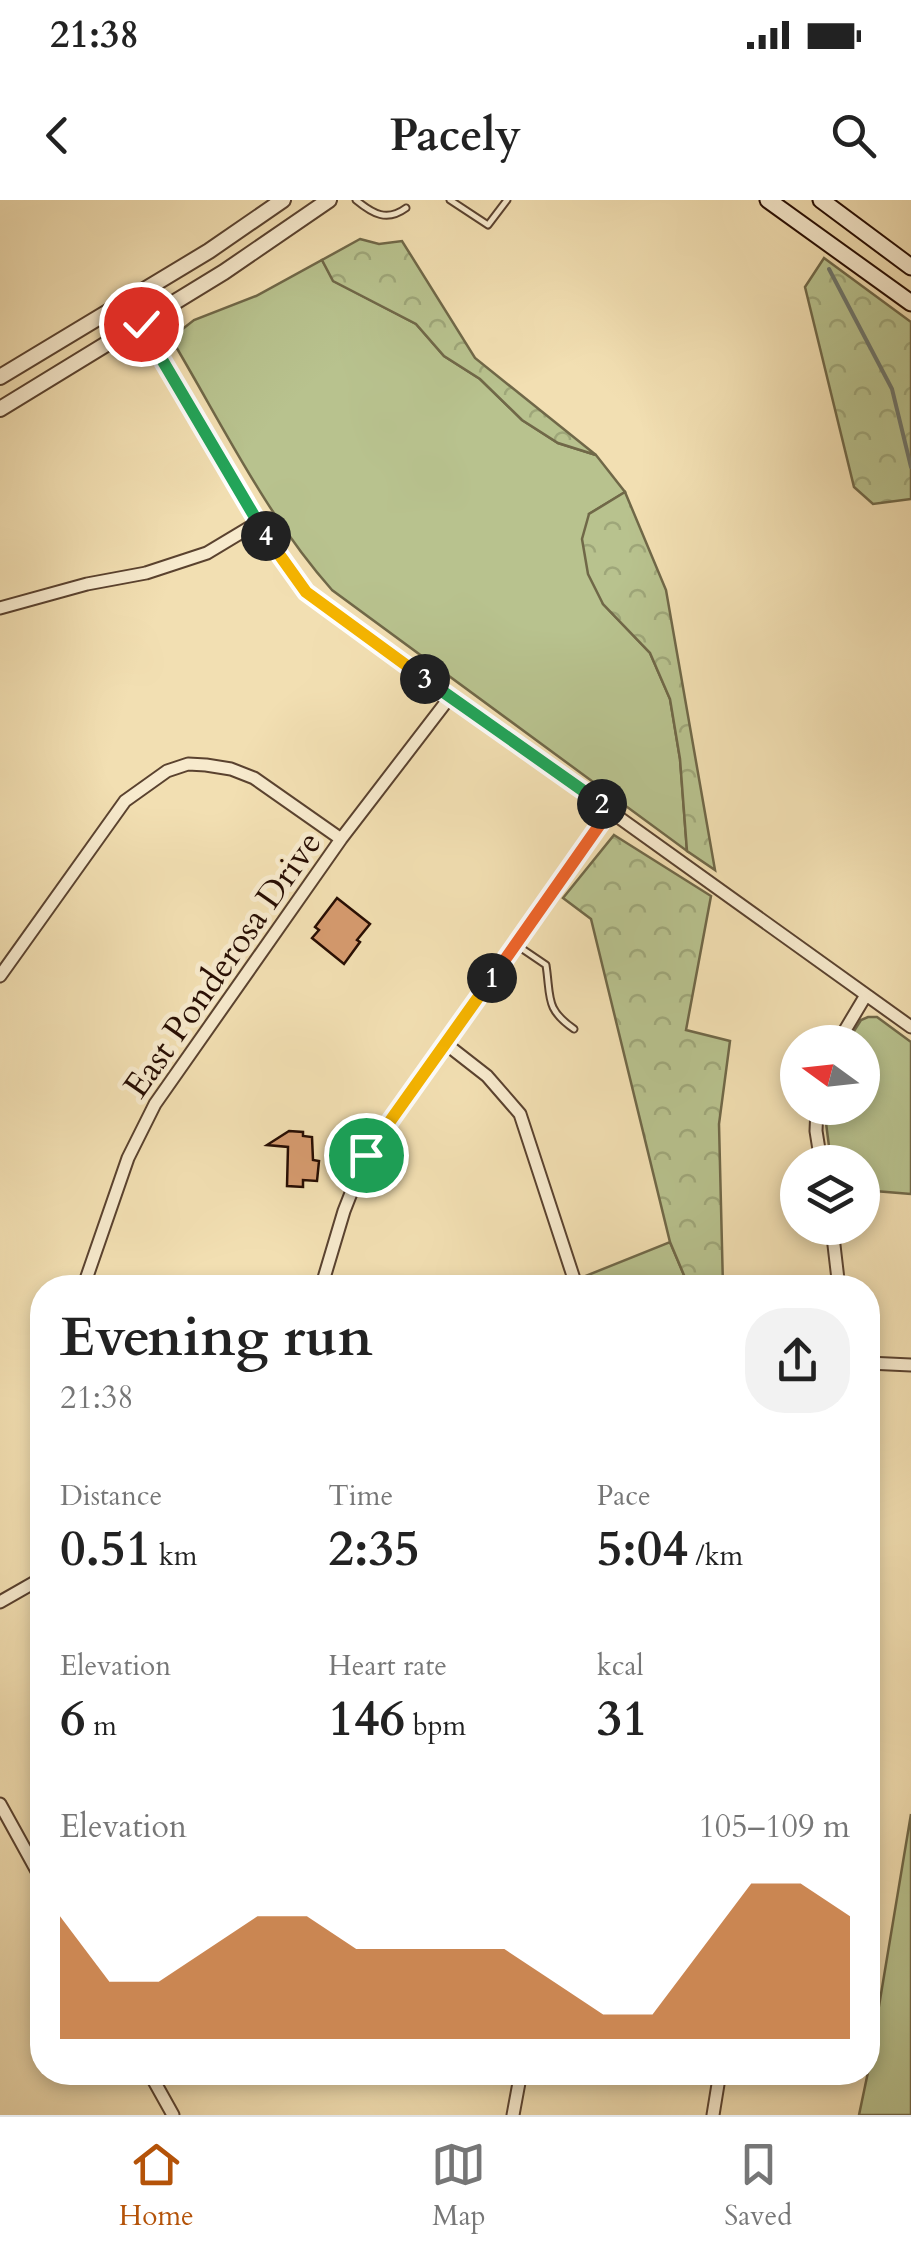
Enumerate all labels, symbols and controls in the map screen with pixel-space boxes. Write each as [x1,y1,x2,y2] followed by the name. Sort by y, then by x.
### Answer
[50,9,139,61] text: 21:38
[390,105,521,166] text: Pacely
[30,108,85,163] icon: back
[826,108,881,163] icon: search
[99,282,184,367] pin
[114,297,169,352] icon: check
[241,511,291,561] pin: 4
[259,517,273,555] text: 4
[400,654,450,704] pin: 3
[418,660,432,698] text: 3
[577,779,627,829] pin: 2
[595,785,609,823] text: 2
[113,822,333,1108] street label: East Ponderosa Drive
[467,953,517,1003] pin: 1
[485,959,499,997] text: 1
[780,1025,880,1125] north arrow
[780,1025,880,1245] map controls
[324,1113,409,1198] pin
[339,1128,394,1183] icon: arrive
[780,1145,880,1245] button: layers
[60,1301,373,1375] text: Evening run
[745,1308,850,1413] button: share
[60,1376,134,1420] text: 21:38
[60,1477,162,1515] text: Distance
[328,1477,393,1515] text: Time
[597,1477,651,1515] text: Pace
[60,1515,151,1583] text: 0.51
[328,1515,420,1583] text: 2:35
[597,1515,688,1583] text: 5:04
[151,1537,198,1575] text: km
[688,1537,743,1575] text: /km
[60,1647,171,1685] text: Elevation
[328,1647,447,1685] text: Heart rate
[597,1647,644,1685] text: kcal
[60,1685,86,1753] text: 6
[328,1685,405,1753] text: 146
[597,1685,648,1753] text: 31
[86,1707,117,1745] text: m
[405,1707,466,1745] text: bpm
[60,1805,187,1849] text: Elevation
[698,1805,850,1849] text: 105–109 m
[119,2137,194,2235] tab: Home
[431,2137,486,2235] tab: Map
[724,2137,792,2235] tab: Saved

